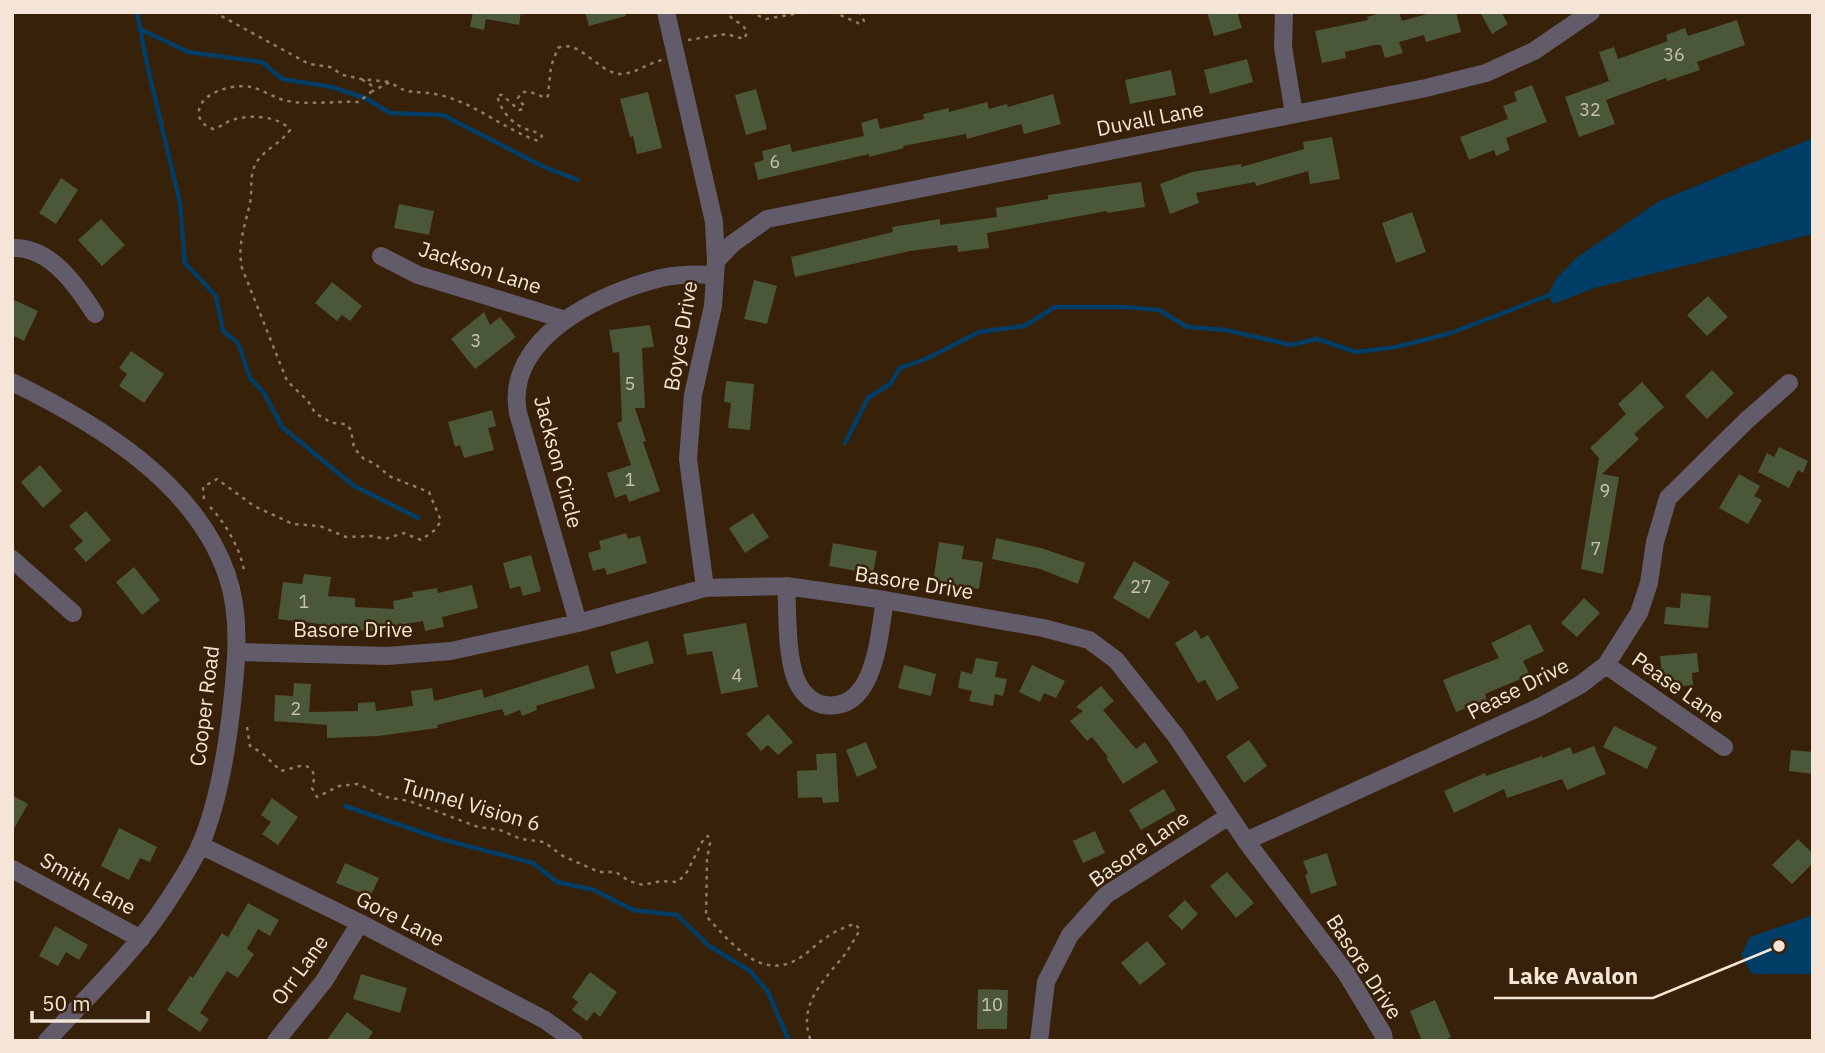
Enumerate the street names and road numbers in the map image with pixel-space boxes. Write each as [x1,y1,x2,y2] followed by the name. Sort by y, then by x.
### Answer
[1094,94,1206,142] street label: Duvall Lane
[415,234,545,300] street label: Jackson Lane
[657,279,703,393] street label: Boyce Drive
[528,392,590,531] street label: Jackson Circle
[853,559,975,605] street label: Basore Drive
[293,615,413,643] street label: Basore Drive
[183,644,225,768] street label: Cooper Road
[1627,645,1730,729] street label: Pease Lane
[1462,651,1573,726] street label: Pease Drive
[398,771,544,837] street label: Tunnel Vision 6
[1083,803,1194,893] street label: Basore Lane
[36,845,141,921] street label: Smith Lane
[351,884,449,952] street label: Gore Lane
[1320,909,1409,1024] street label: Basore Drive
[264,929,334,1010] street label: Orr Lane

